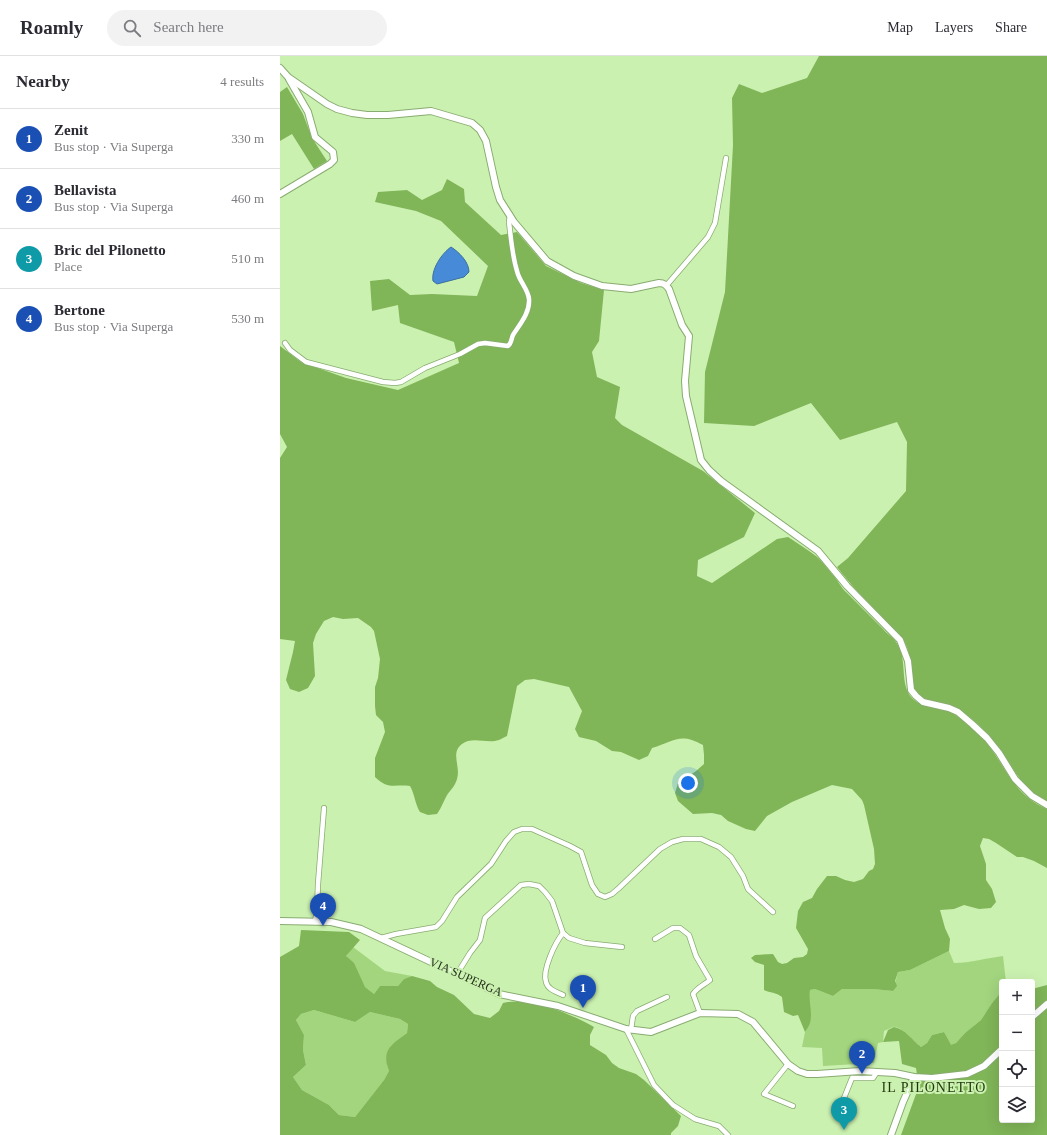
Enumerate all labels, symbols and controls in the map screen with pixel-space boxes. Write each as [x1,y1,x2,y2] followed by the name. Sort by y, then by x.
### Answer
[107,10,387,46] search box
[20,17,83,38] text: Roamly
[121,17,143,39] icon: search
[153,19,224,35] text: Search here
[887,20,913,35] text: Map
[935,20,973,35] text: Layers
[995,20,1027,35] text: Share
[16,72,70,91] text: Nearby
[220,74,264,89] text: 4 results
[54,122,88,138] text: Zenit
[26,131,32,146] text: 1
[231,131,264,146] text: 330 m
[54,139,173,154] text: Bus stop · Via Superga
[54,182,117,198] text: Bellavista
[26,191,32,206] text: 2
[231,191,264,206] text: 460 m
[54,199,173,214] text: Bus stop · Via Superga
[54,242,166,258] text: Bric del Pilonetto
[26,251,32,266] text: 3
[231,251,264,266] text: 510 m
[54,259,82,274] text: Place
[54,302,105,318] text: Bertone
[26,311,32,326] text: 4
[231,311,264,326] text: 530 m
[54,319,173,334] text: Bus stop · Via Superga
[678,773,698,793] your location
[310,893,336,926] pin: 4
[427,955,505,999] street label: VIA SUPERGA
[570,975,596,1008] pin: 1
[999,979,1035,1123] map controls
[999,979,1035,1015] button: +
[999,1015,1035,1051] button: −
[849,1041,875,1074] pin: 2
[999,1051,1035,1087] button: locate
[882,1080,986,1095] district label: IL PILONETTO
[999,1087,1035,1123] button: layers
[831,1097,857,1130] pin: 3

